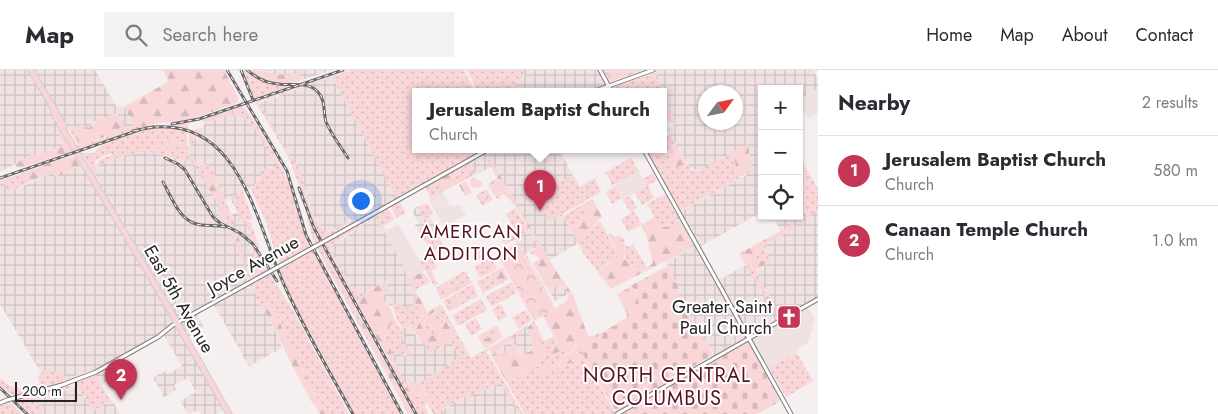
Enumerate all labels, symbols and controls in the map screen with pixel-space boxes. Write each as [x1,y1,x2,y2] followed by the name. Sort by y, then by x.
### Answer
[104,12,454,57] search box
[25,17,74,52] text: Map
[122,21,150,49] icon: search
[162,21,258,48] text: Search here
[926,22,972,48] text: Home
[1000,22,1034,48] text: Map
[1062,22,1107,48] text: About
[1135,22,1193,48] text: Contact
[698,85,743,130] north arrow
[758,85,803,220] map controls
[758,85,803,130] button: +
[412,88,667,153] popup
[838,88,910,118] text: Nearby
[1142,91,1198,114] text: 2 results
[429,96,650,123] text: Jerusalem Baptist Church
[429,123,478,146] text: Church
[758,130,803,175] button: −
[885,146,1106,173] text: Jerusalem Baptist Church
[850,159,858,182] text: 1
[1153,159,1198,182] text: 580 m
[524,170,556,211] pin: 1
[885,173,934,196] text: Church
[758,175,803,220] button: locate
[348,188,374,214] your location
[885,216,1088,243] text: Canaan Temple Church
[420,218,522,267] district label: AMERICAN ADDITION
[201,229,303,302] street label: Joyce Avenue
[849,229,859,252] text: 2
[1152,229,1198,252] text: 1.0 km
[138,240,220,358] street label: East 5th Avenue
[885,243,934,266] text: Church
[672,294,773,341] place label: Greater Saint Paul Church
[776,304,802,330] church icon: Greater Saint Paul Church
[105,359,137,400] pin: 2
[583,361,751,413] district label: NORTH CENTRAL COLUMBUS
[15,379,78,402] scale bar
[22,381,62,401] text: 200 m

